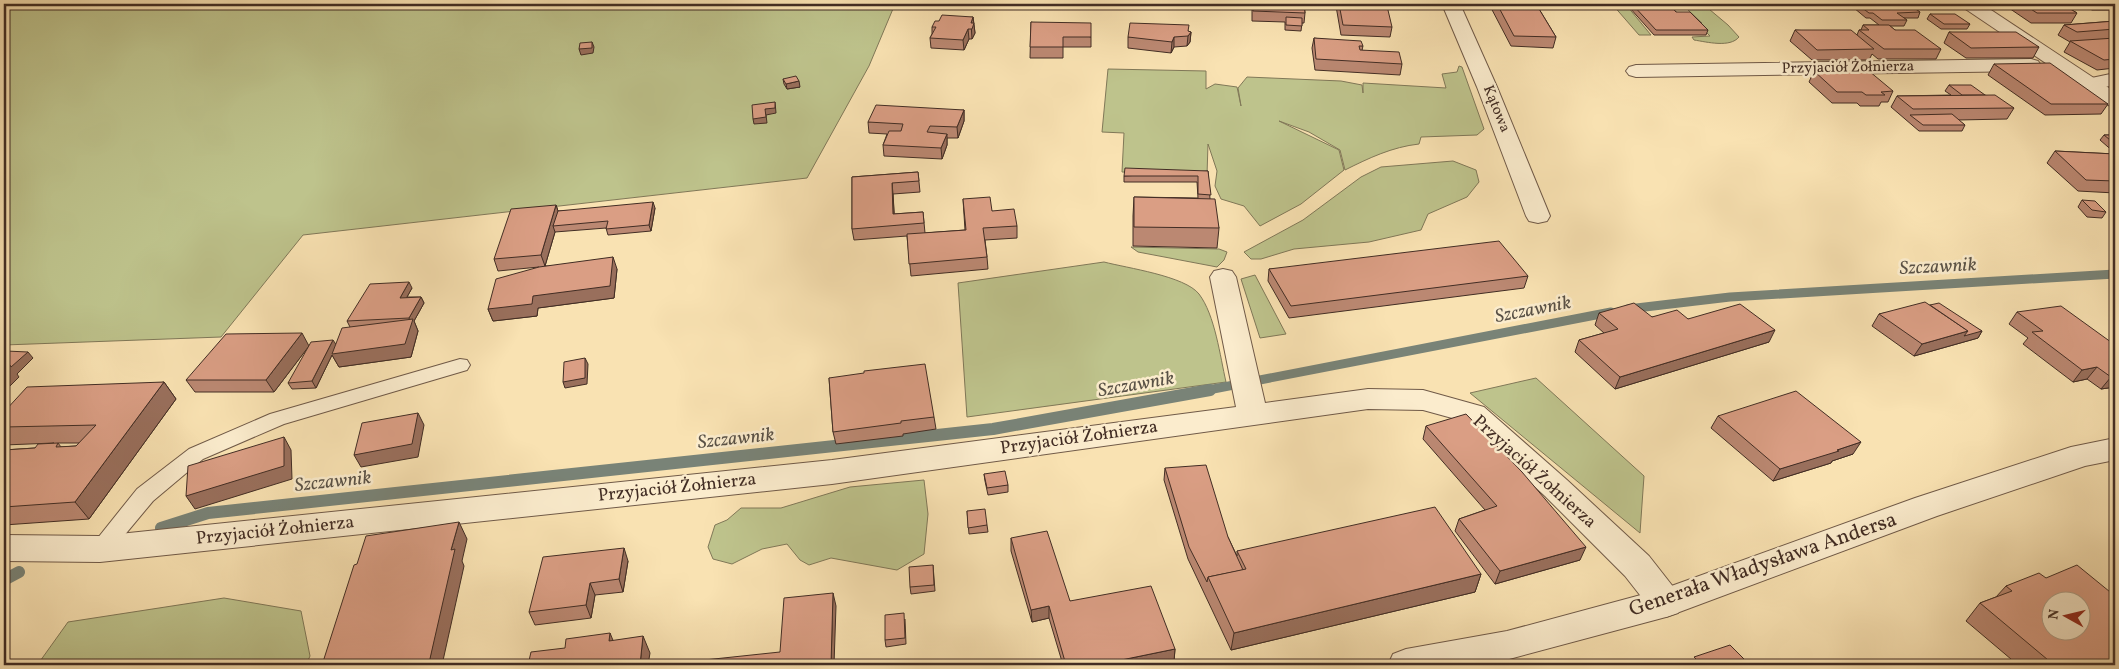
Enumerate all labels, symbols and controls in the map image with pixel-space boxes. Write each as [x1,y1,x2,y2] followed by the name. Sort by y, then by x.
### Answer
[1782,56,1914,80] street label: Przyjaciół Żołnierza
[1477,82,1515,136] street label: Kątowa
[1899,252,1977,282] water label: Szczawnik
[1493,290,1573,330] water label: Szczawnik
[1096,365,1176,404] water label: Szczawnik
[1467,410,1601,535] street label: Przyjaciół Żołnierza
[999,415,1160,461] street label: Przyjaciół Żołnierza
[696,422,776,456] water label: Szczawnik
[293,465,373,499] water label: Szczawnik
[597,467,757,509] street label: Przyjaciół Żołnierza
[1625,505,1901,625] street label: Generała Władysława Andersa
[195,510,355,552] street label: Przyjaciół Żołnierza
[2042,592,2092,642] north arrow
[2044,608,2065,621] text: N

